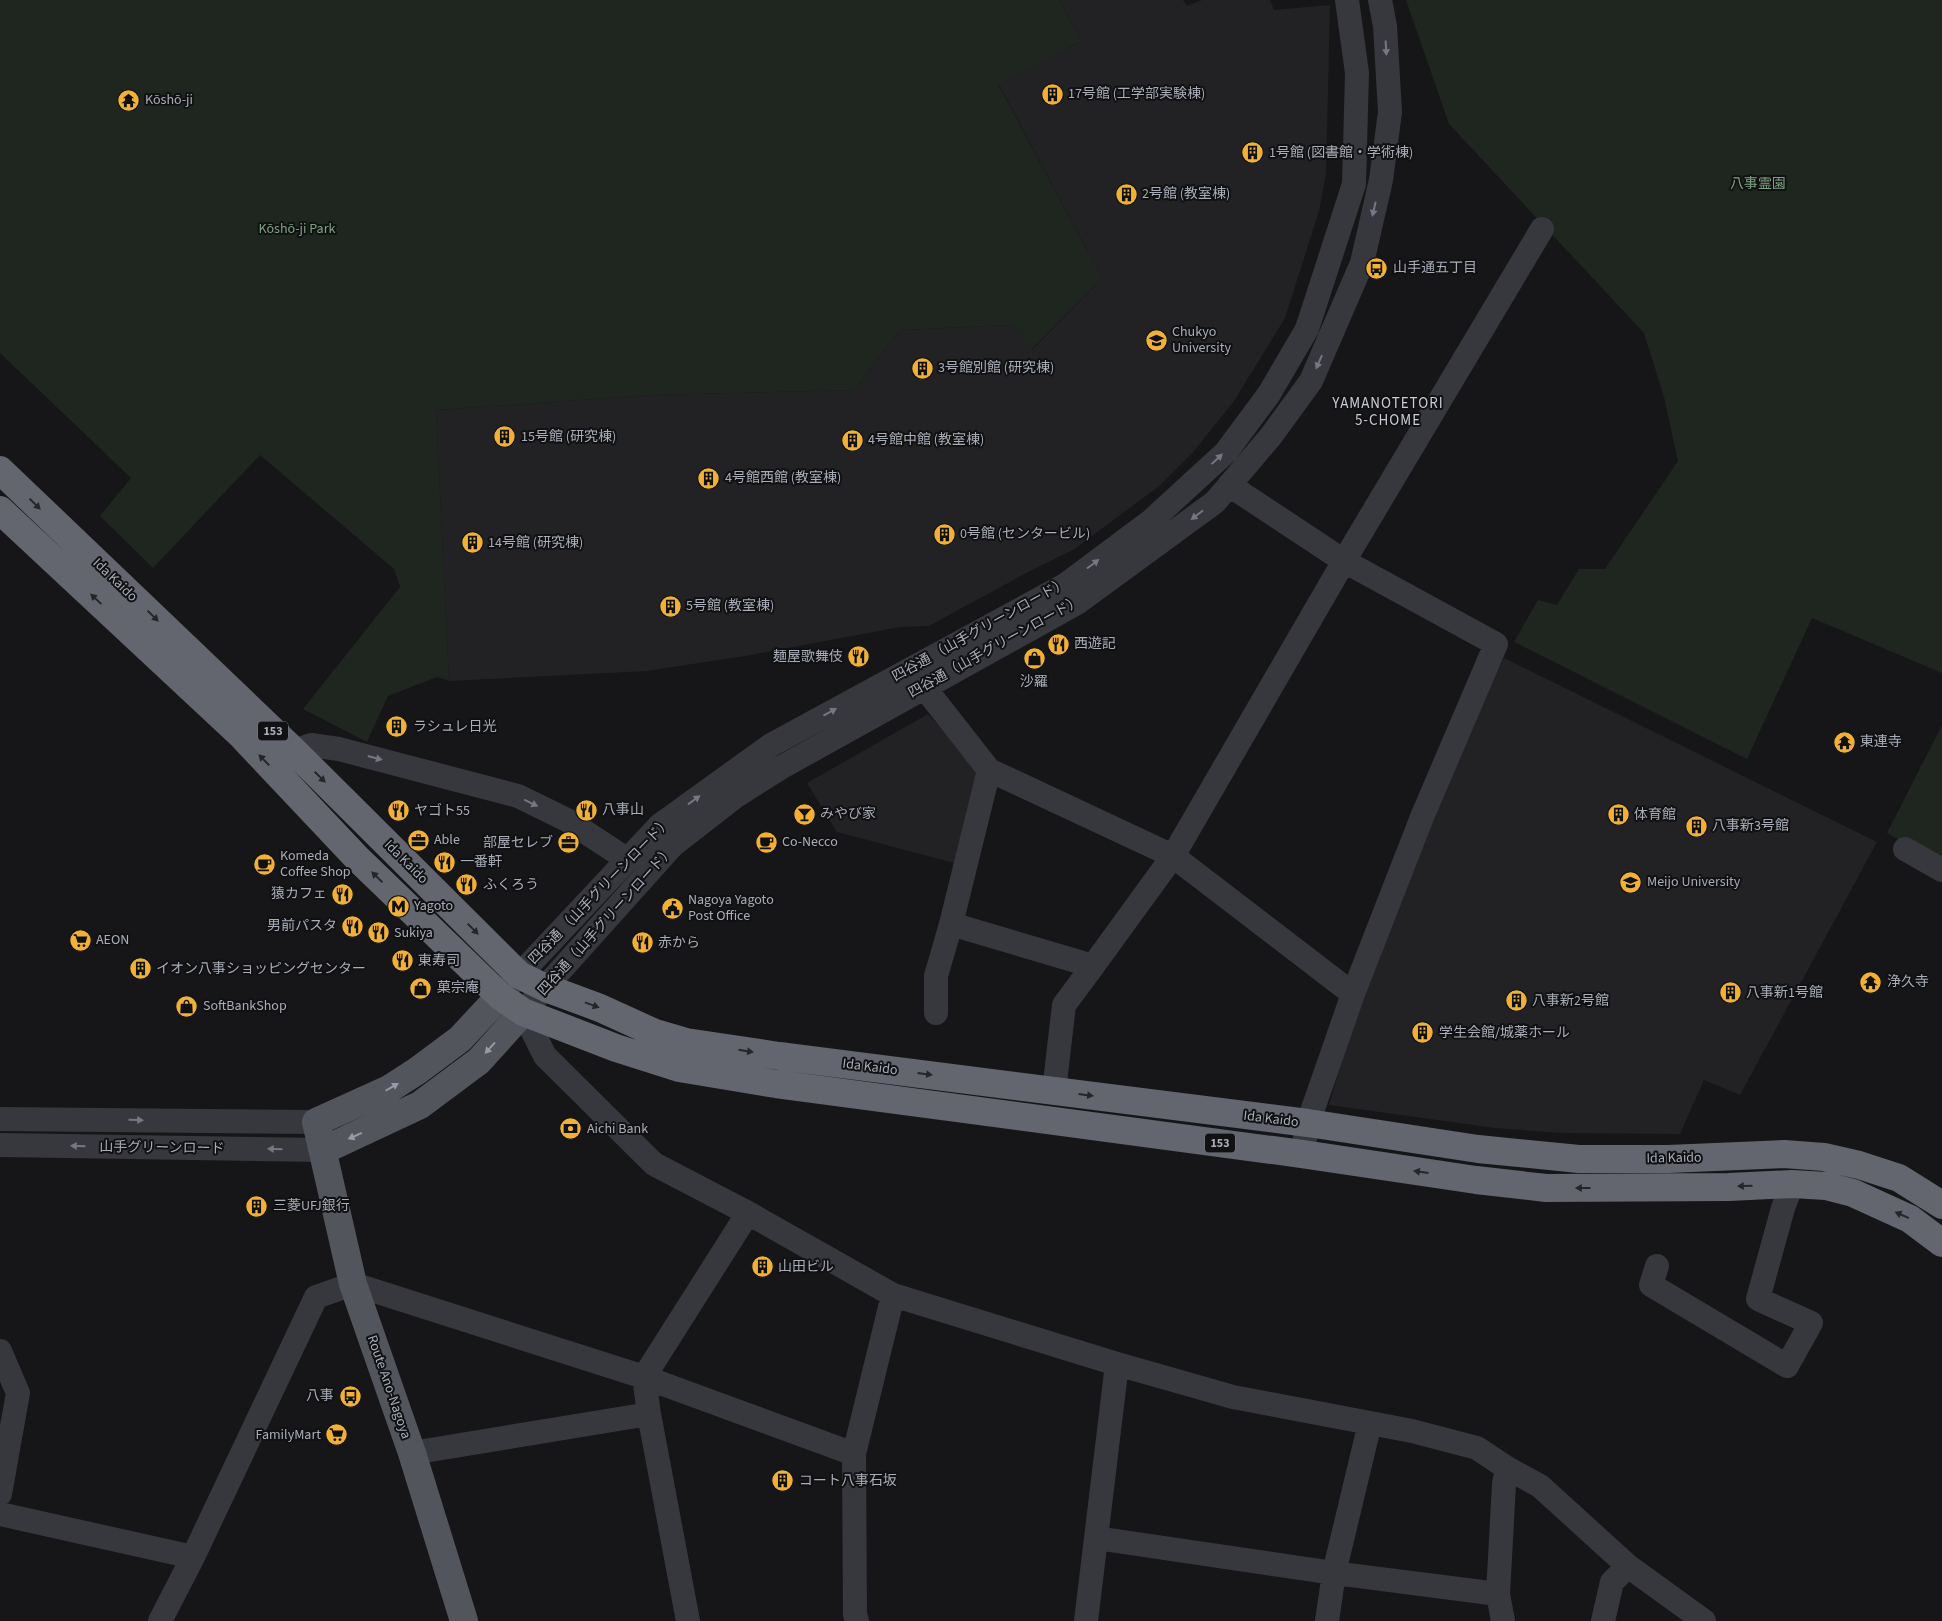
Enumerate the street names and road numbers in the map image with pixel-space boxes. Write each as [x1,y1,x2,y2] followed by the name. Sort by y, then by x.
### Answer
[88,554,142,606] street label: Ida Kaido
[889,573,1071,687] street label: 四谷通 （山手グリーンロード）
[905,591,1085,703] street label: 四谷通（山手グリーンロード）
[258,721,288,740] road number: 153
[524,813,676,969] street label: 四谷通 （山手グリーンロード）
[379,835,433,889] street label: Ida Kaido
[533,842,679,1000] street label: 四谷通（山手グリーンロード）
[841,1054,899,1080] street label: Ida Kaido
[1242,1106,1300,1132] street label: Ida Kaido
[1205,1134,1235,1152] road number: 153
[99,1137,225,1159] street label: 山手グリーンロード
[1646,1148,1702,1168] street label: Ida Kaido
[362,1332,416,1442] street label: Route Ano-Nagoya

